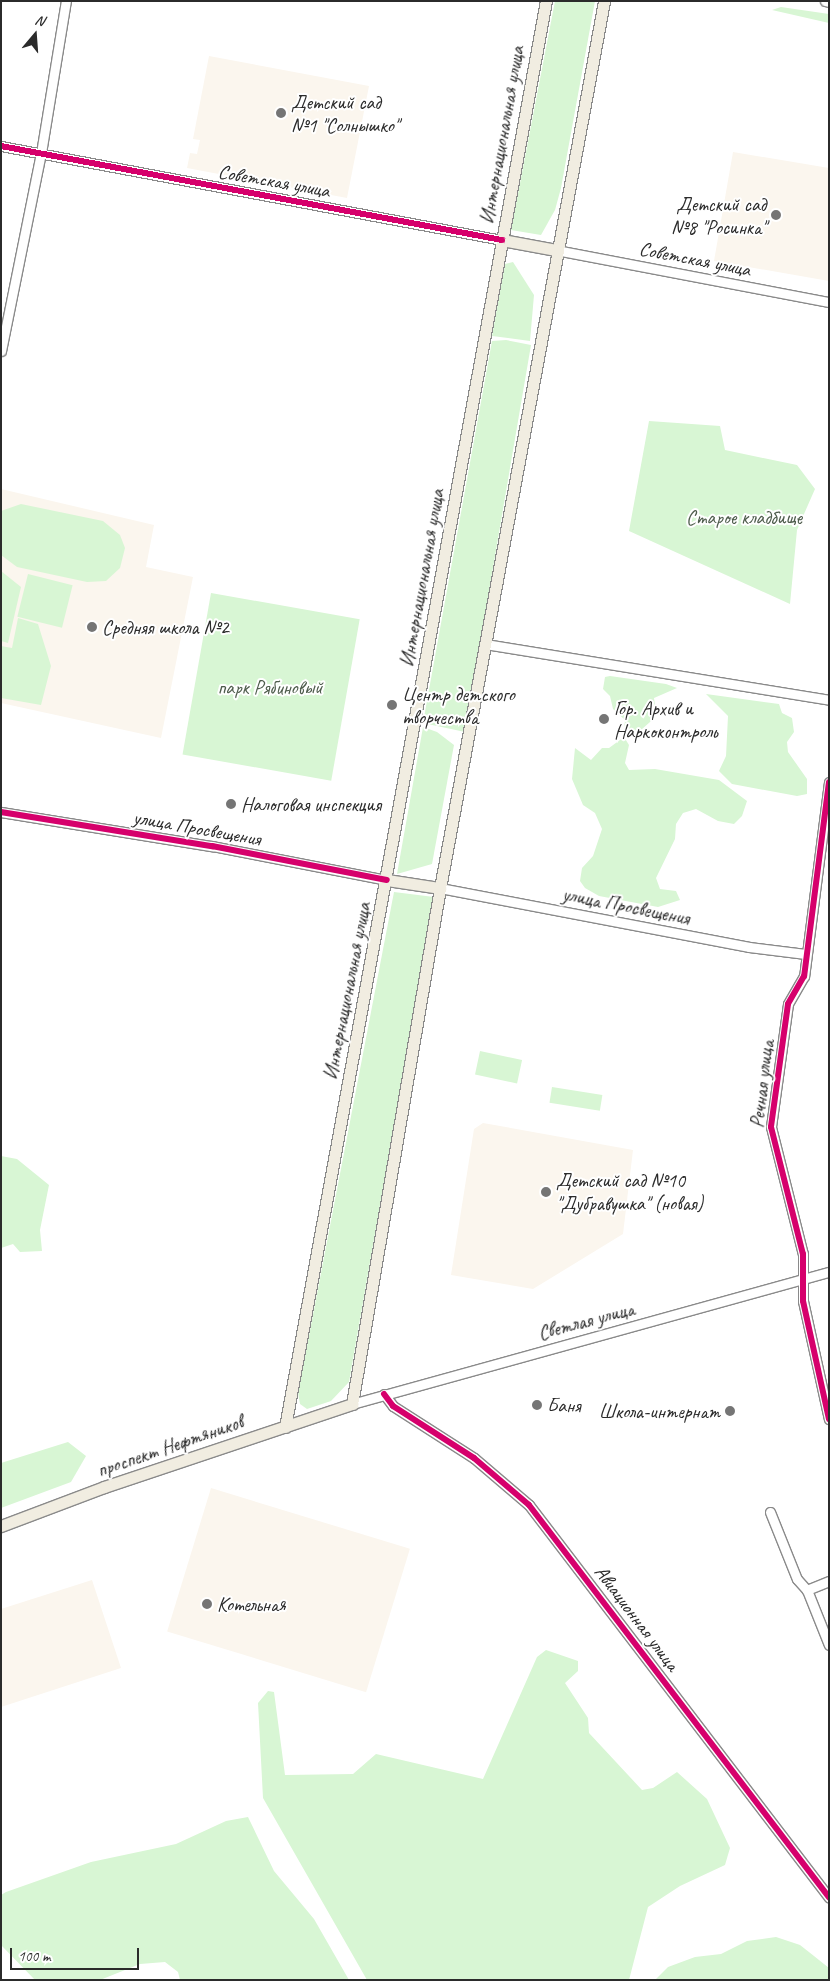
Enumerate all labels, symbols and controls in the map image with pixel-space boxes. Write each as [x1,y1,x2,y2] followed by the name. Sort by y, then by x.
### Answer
[10,10,60,60] north arrow
[33,11,47,30] text: N
[474,44,530,226] street label: Интернациональная улица
[291,90,398,137] place label: Детский сад №1 "Солнышко"
[275,107,287,119] marker: Детский сад №1 "Солнышко"
[215,159,333,203] street label: Советская улица
[671,192,766,239] place label: Детский сад №8 "Росинка"
[770,209,782,221] marker: Детский сад №8 "Росинка"
[636,236,754,282] street label: Советская улица
[394,487,450,669] street label: Интернациональная улица
[685,505,803,529] park label: Старое кладбище
[102,615,229,639] place label: Средняя школа №2
[86,621,98,633] marker: Средняя школа №2
[216,675,324,699] park label: парк Рябиновый
[402,682,515,729] place label: Центр детского творчества
[614,696,717,743] place label: Гор. Архив и Наркоконтроль
[386,699,398,711] marker: Центр детского творчества
[598,713,610,725] marker: Гор. Архив и Наркоконтроль
[241,792,380,816] place label: Налоговая инспекция
[225,798,237,810] marker: Налоговая инспекция
[132,805,262,851] street label: улица Просвещения
[561,882,691,930] street label: улица Просвещения
[318,900,376,1082] street label: Интернациональная улица
[745,1039,779,1129] street label: Речная улица
[556,1168,703,1215] place label: Детский сад №10 "Дубравушка" (новая)
[540,1186,552,1198] marker: Детский сад №10 "Дубравушка" (новая)
[535,1297,637,1345] street label: Светлая улица
[547,1393,580,1417] place label: Баня
[531,1399,543,1411] marker: Баня
[599,1399,720,1423] place label: Школа-интернат
[724,1405,736,1417] marker: Школа-интернат
[95,1410,245,1482] street label: проспект Нефтяников
[589,1560,685,1676] street label: Авиационная улица
[217,1592,285,1616] place label: Котельная
[201,1598,213,1610] marker: Котельная
[12,1938,141,1970] scale bar
[18,1947,50,1966] text: 100 m

